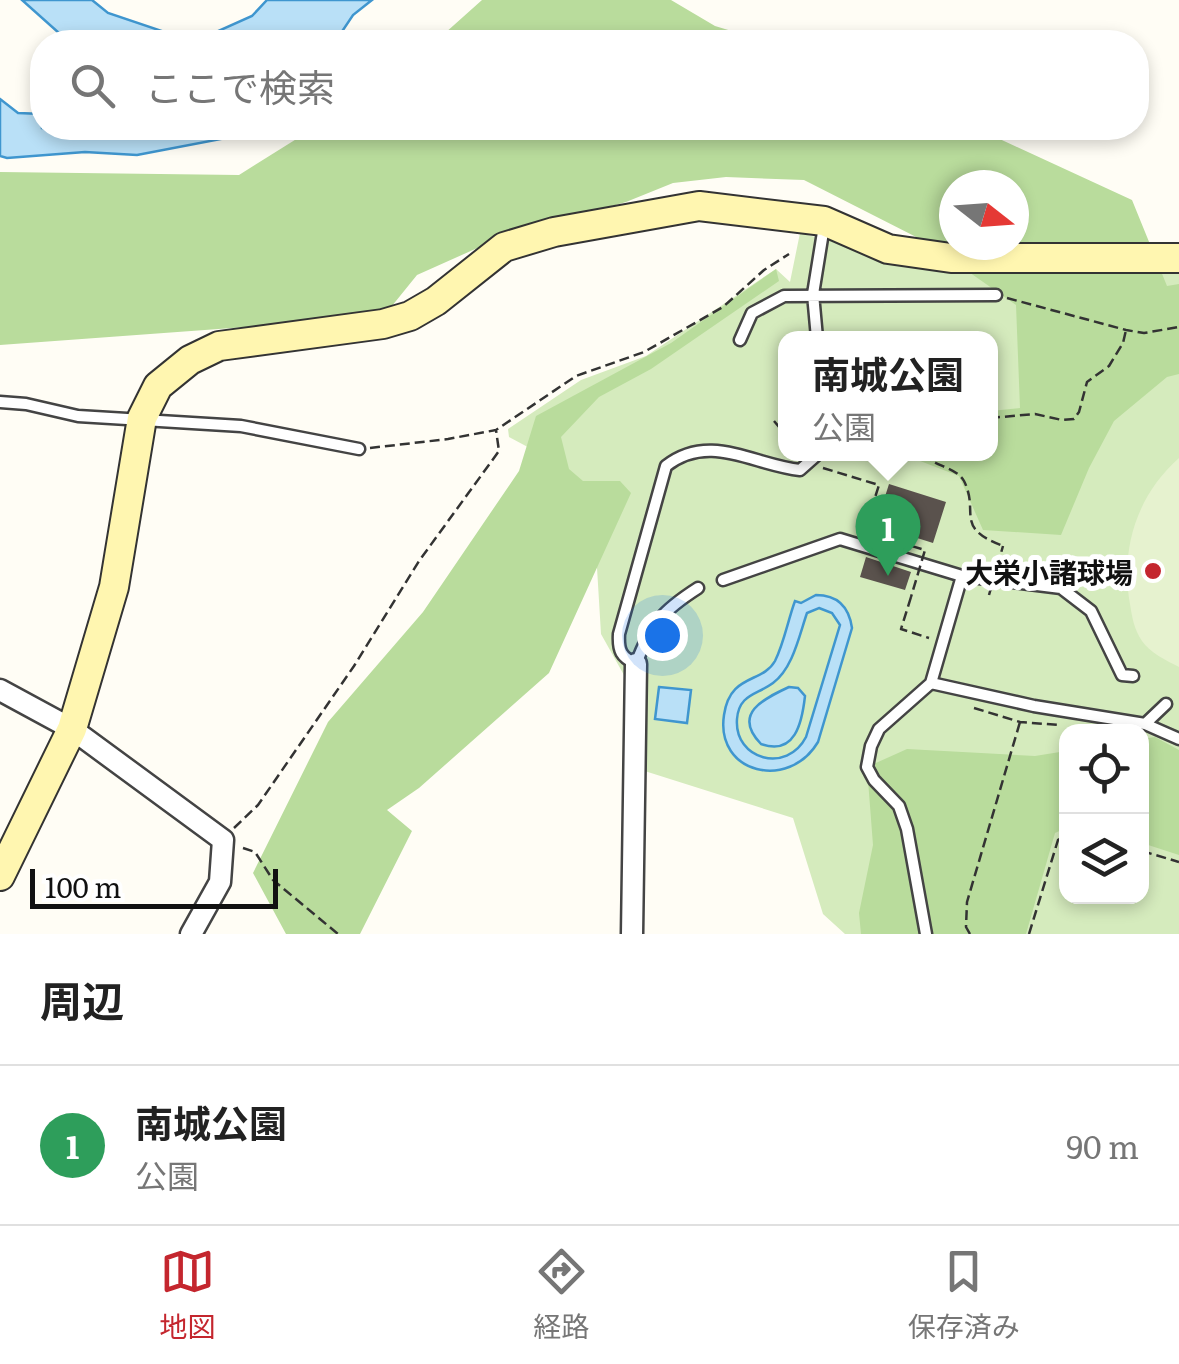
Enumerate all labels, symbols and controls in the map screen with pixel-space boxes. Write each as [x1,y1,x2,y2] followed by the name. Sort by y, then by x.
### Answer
[30,30,1149,140] search box
[145,57,335,114] text: ここで検索
[65,58,120,113] icon: search
[939,170,1029,260] north arrow
[778,331,998,461] popup
[812,344,964,401] text: 南城公園
[812,401,876,449] text: 公園
[856,494,920,576] pin: 1
[965,550,1133,592] place label: 大栄小諸球場
[1142,560,1164,582] marker: 大栄小諸球場
[637,610,688,661] your location
[1059,724,1149,904] map controls
[1059,724,1149,814] button: locate
[1059,814,1149,904] button: layers
[30,864,278,908] scale bar
[45,865,122,907] text: 100 m
[40,968,124,1030] text: 周辺
[135,1093,287,1150] text: 南城公園
[66,1121,79,1169] text: 1
[1066,1121,1139,1169] text: 90 m
[135,1150,199,1198] text: 公園
[159,1244,215,1346] tab: 地図
[533,1244,590,1346] tab: 経路
[908,1244,1020,1346] tab: 保存済み

